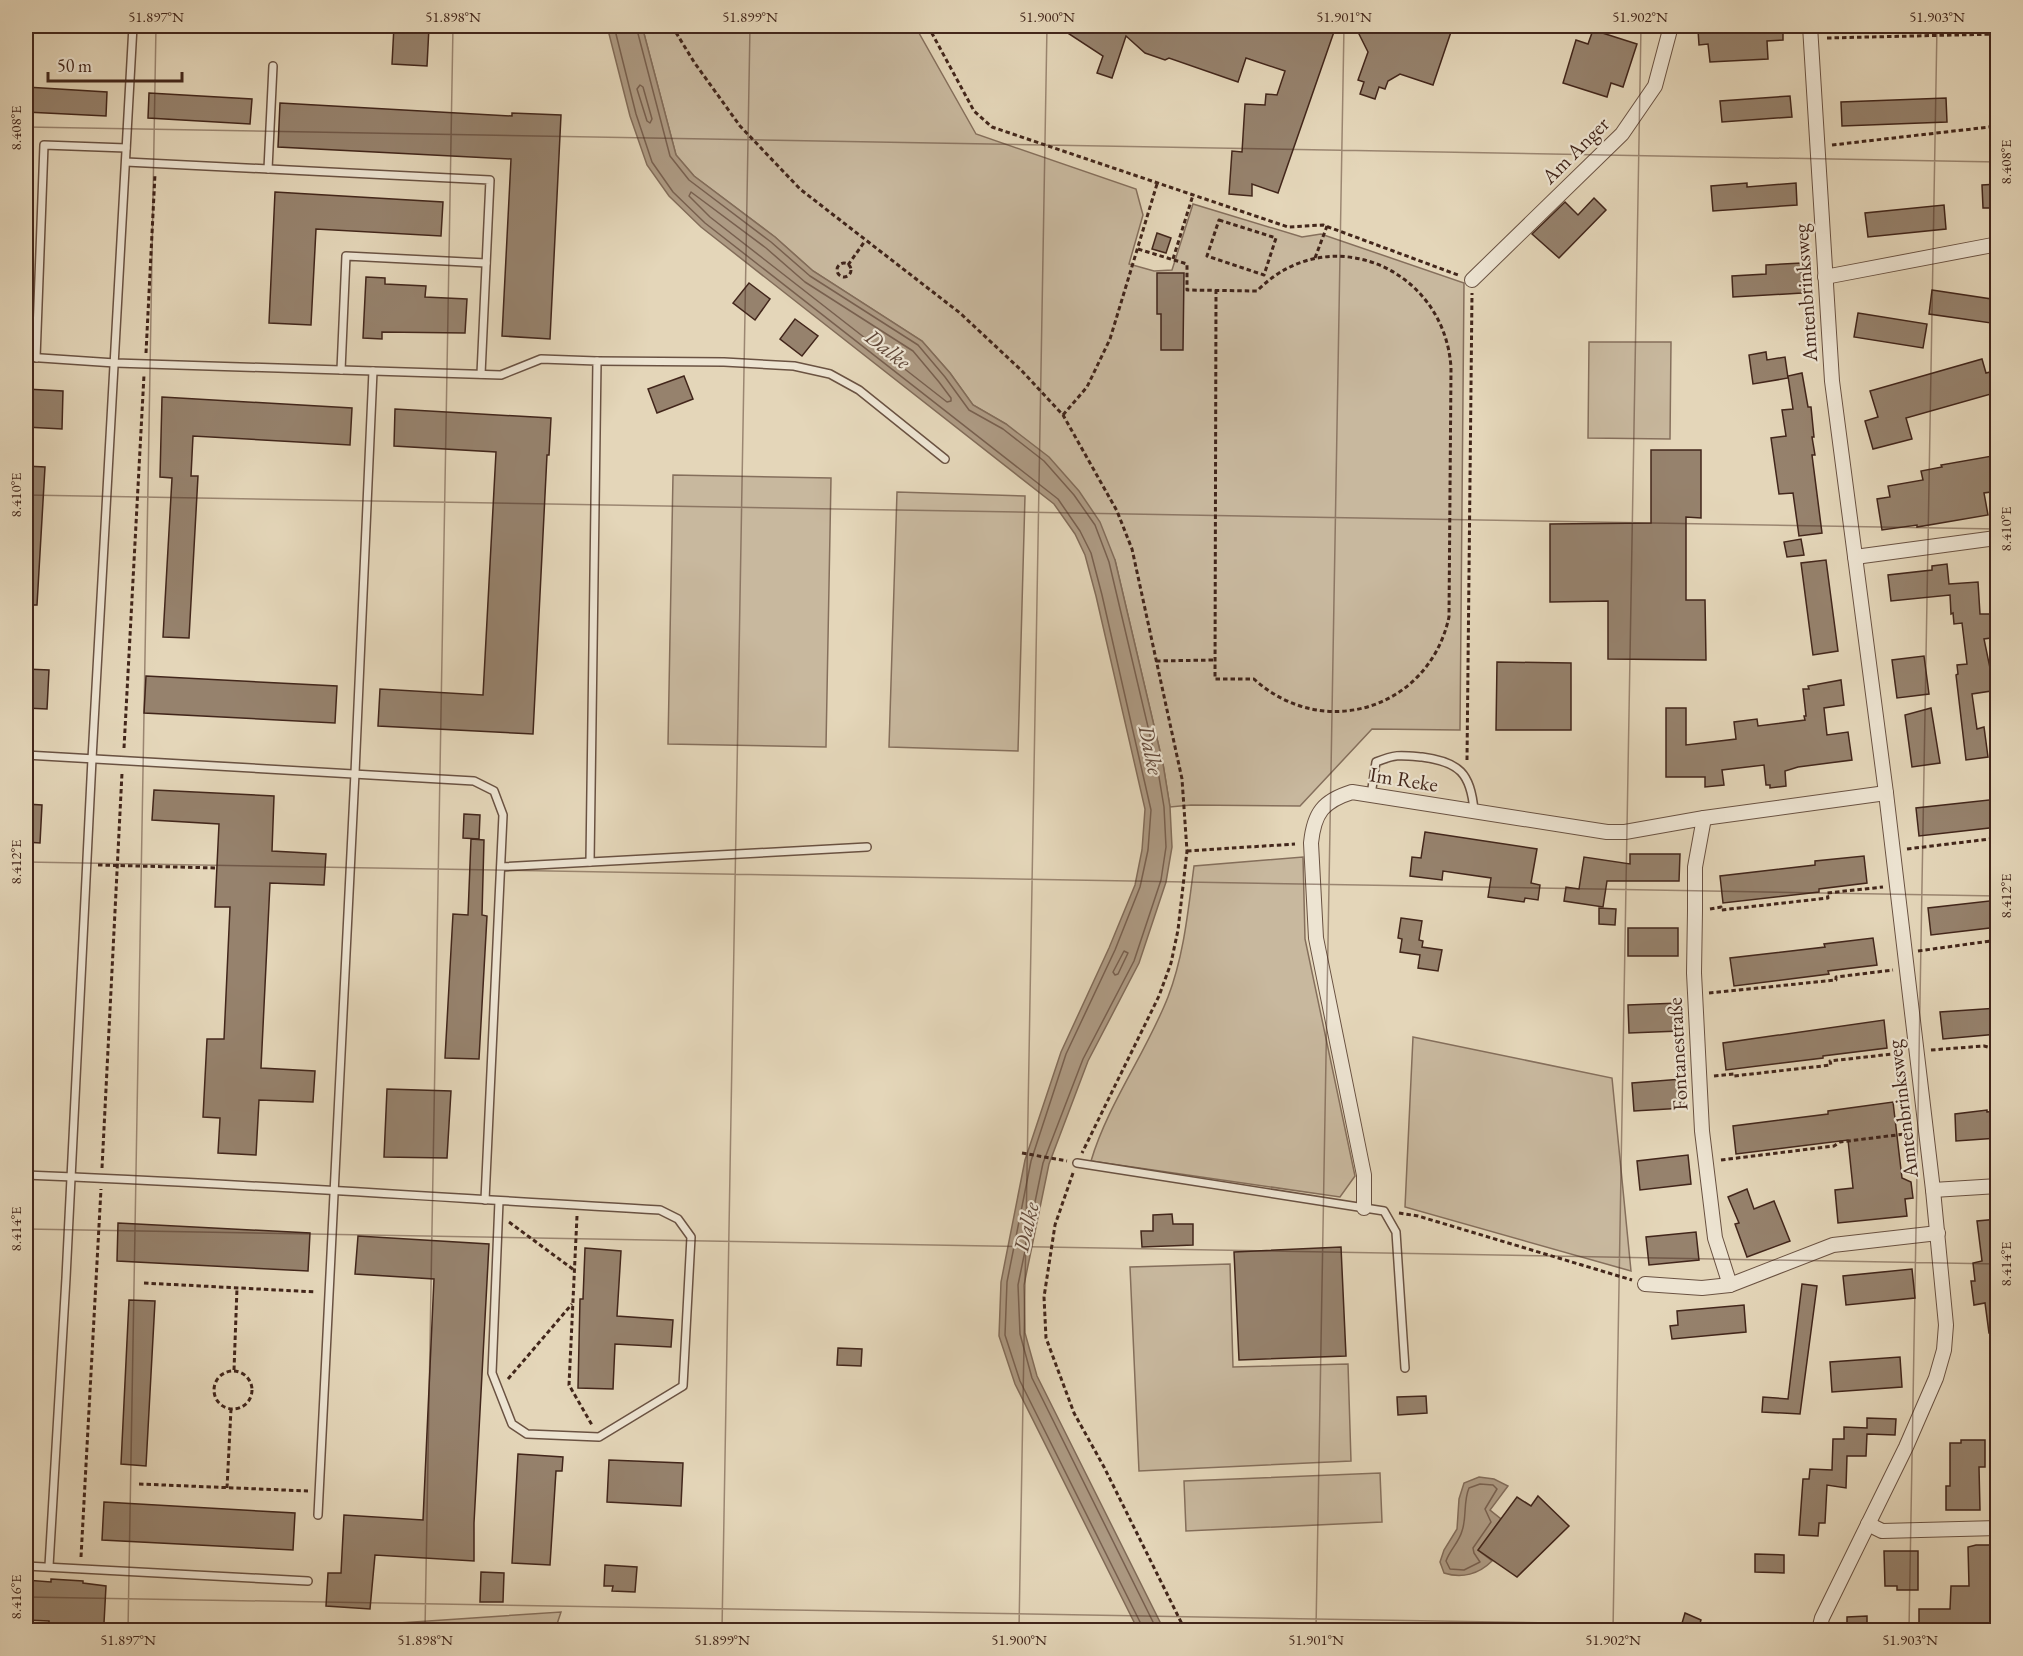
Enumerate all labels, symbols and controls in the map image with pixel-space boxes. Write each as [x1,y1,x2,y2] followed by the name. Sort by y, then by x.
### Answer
[128,7,184,26] text: 51.897°N
[425,7,481,26] text: 51.898°N
[722,7,778,26] text: 51.899°N
[1019,7,1075,26] text: 51.900°N
[1316,7,1372,26] text: 51.901°N
[1612,7,1668,26] text: 51.902°N
[1909,7,1965,26] text: 51.903°N
[48,45,182,83] scale bar
[57,54,92,77] text: 50 m
[6,105,25,151] text: 8.408°E
[1535,110,1615,190] street label: Am Anger
[1996,139,2015,185] text: 8.408°E
[1787,222,1823,364] street label: Amtenbrinksweg
[858,321,917,376] water label: Dalke
[6,472,25,518] text: 8.410°E
[1996,506,2015,552] text: 8.410°E
[1131,721,1171,778] water label: Dalke
[1368,760,1440,798] street label: Im Reke
[6,839,25,885] text: 8.412°E
[1996,873,2015,919] text: 8.412°E
[1661,997,1693,1111] street label: Fontanestraße
[1880,1038,1924,1180] street label: Amtenbrinksweg
[1006,1199,1046,1256] water label: Dalke
[6,1206,25,1252] text: 8.414°E
[1996,1241,2015,1287] text: 8.414°E
[6,1574,25,1620] text: 8.416°E
[100,1630,156,1649] text: 51.897°N
[397,1630,453,1649] text: 51.898°N
[694,1630,750,1649] text: 51.899°N
[991,1630,1047,1649] text: 51.900°N
[1288,1630,1344,1649] text: 51.901°N
[1585,1630,1641,1649] text: 51.902°N
[1882,1630,1938,1649] text: 51.903°N

